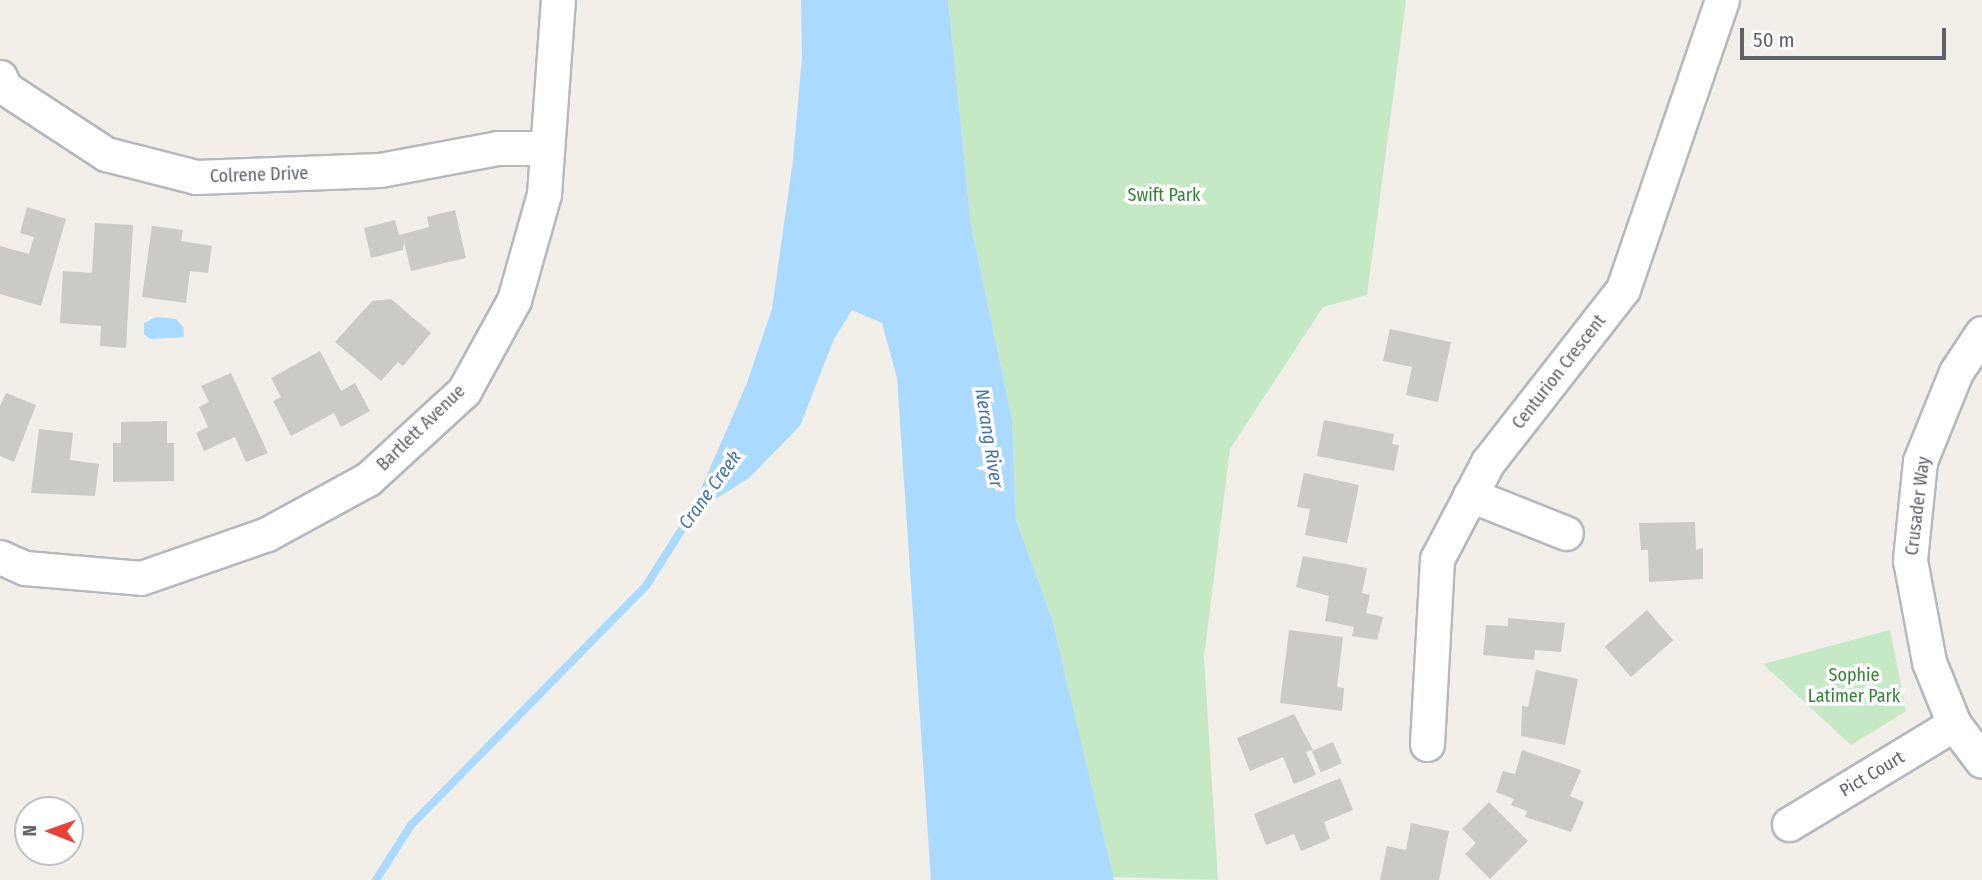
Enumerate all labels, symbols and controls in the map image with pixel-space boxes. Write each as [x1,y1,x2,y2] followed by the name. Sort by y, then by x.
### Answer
[1744,14,1951,58] scale bar
[1753,27,1795,53] text: 50 m
[209,162,309,188] street label: Colrene Drive
[1128,184,1200,206] park label: Swift Park
[1508,310,1610,434] street label: Centurion Crescent
[372,381,470,475] street label: Bartlett Avenue
[970,387,1008,489] water label: Nerang River
[674,446,746,534] water label: Crane Creek
[1901,455,1935,557] street label: Crusader Way
[1808,665,1900,708] park label: Sophie Latimer Park
[1836,746,1908,802] street label: Pict Court
[14,796,84,866] north arrow
[18,825,41,837] text: N

